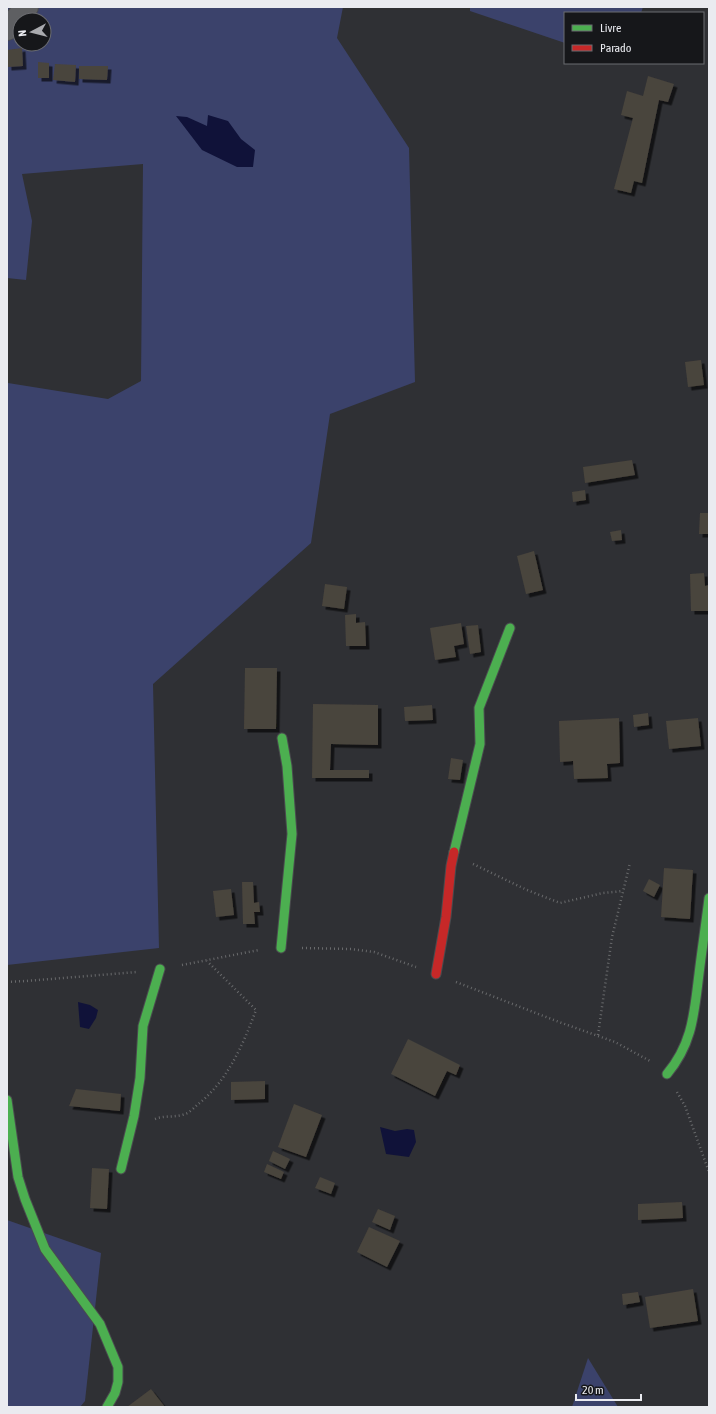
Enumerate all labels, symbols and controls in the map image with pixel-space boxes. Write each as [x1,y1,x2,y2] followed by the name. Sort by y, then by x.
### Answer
[12,12,52,52] north arrow
[564,12,704,64] legend
[600,21,621,35] text: Livre
[16,29,28,37] text: N
[600,41,632,55] text: Parado
[576,1376,641,1402] scale bar
[582,1383,604,1397] text: 20 m

